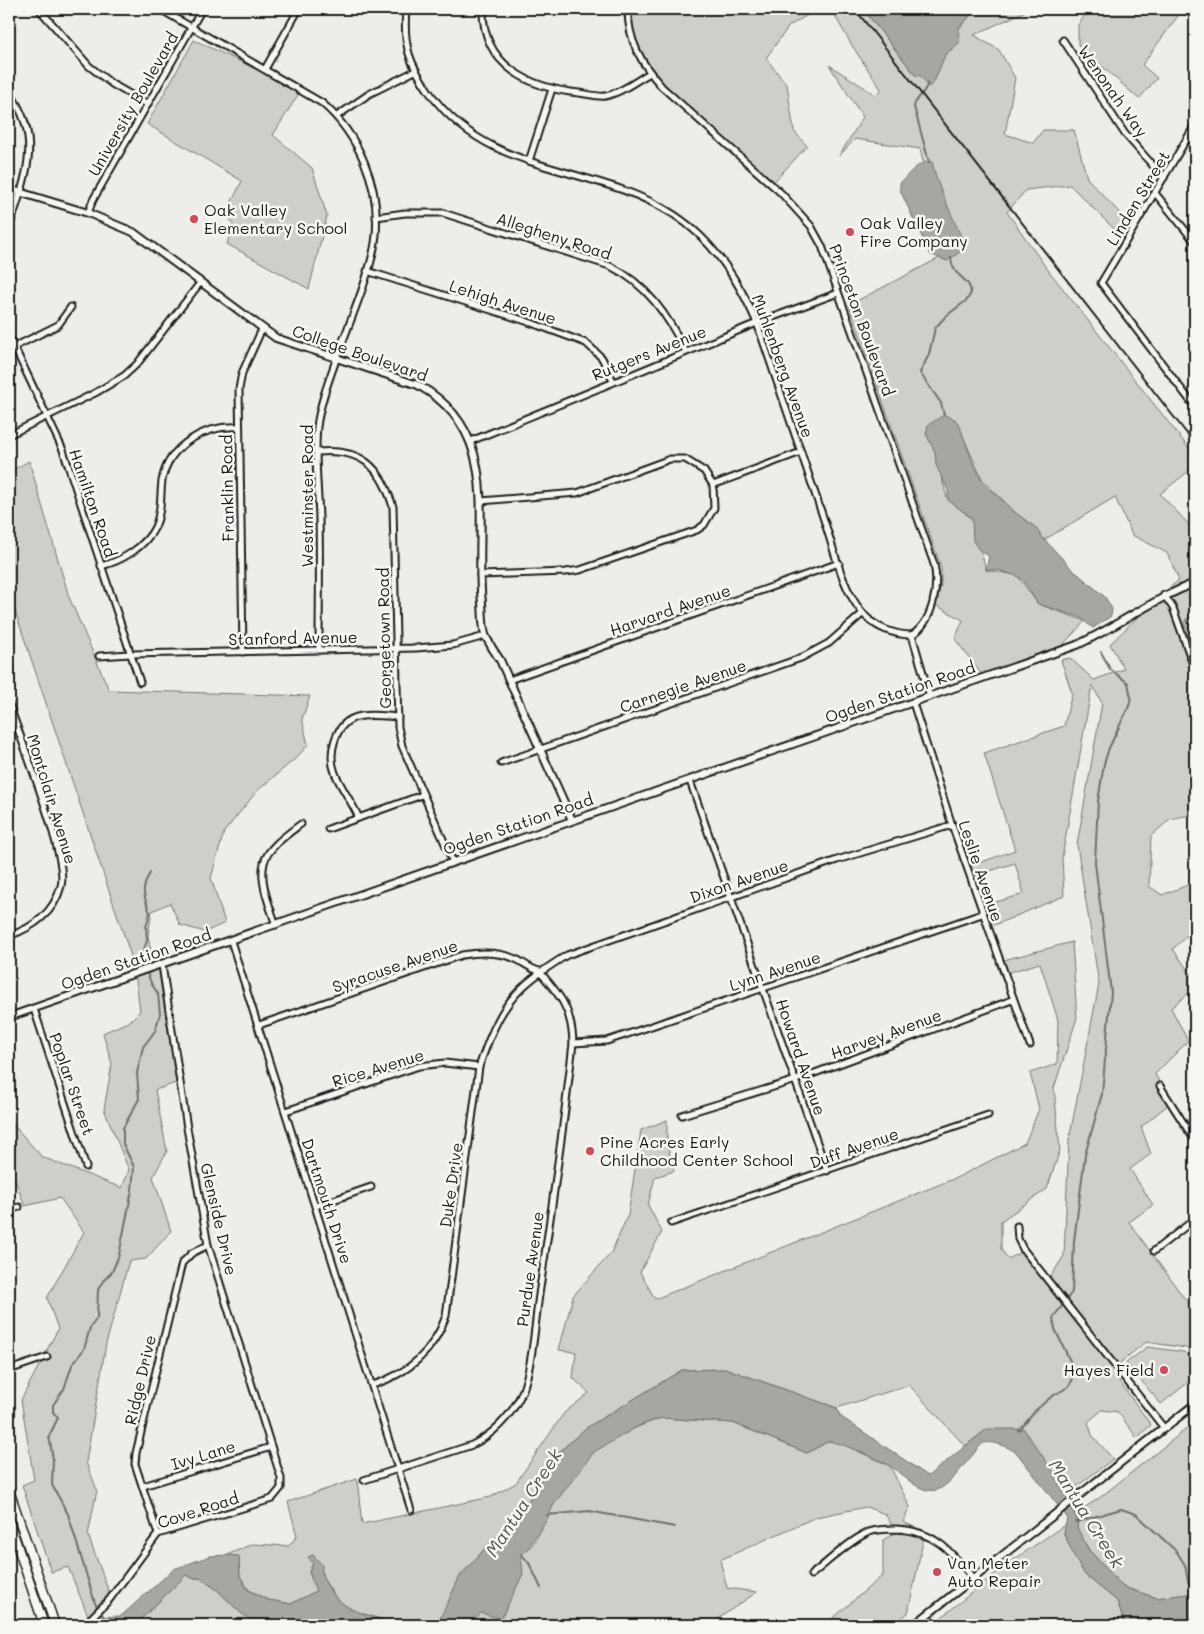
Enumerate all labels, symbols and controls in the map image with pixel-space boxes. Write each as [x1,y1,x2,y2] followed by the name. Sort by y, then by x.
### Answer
[83,28,182,179] street label: University Boulevard
[1074,41,1153,141] street label: Wenonah Way
[1101,146,1174,249] street label: Linden Street
[204,199,348,238] place label: Oak Valley Elementary School
[494,207,614,264] street label: Allegheny Road
[860,212,968,251] place label: Oak Valley Fire Company
[188,213,200,225] marker: Oak Valley Elementary School
[844,226,856,238] marker: Oak Valley Fire Company
[825,241,900,399] street label: Princeton Boulevard
[447,274,559,329] street label: Lehigh Avenue
[748,291,819,440] street label: Muhlenberg Avenue
[290,320,431,386] street label: College Boulevard
[589,320,709,385] street label: Rutgers Avenue
[296,424,317,568] street label: Westminster Road
[215,434,238,542] street label: Franklin Road
[65,446,122,560] street label: Hamilton Road
[372,567,395,709] street label: Georgetown Road
[607,579,733,640] street label: Harvard Avenue
[228,626,358,649] street label: Stanford Avenue
[617,654,749,717] street label: Carnegie Avenue
[822,656,978,727] street label: Ogden Station Road
[23,731,82,866] street label: Montclair Avenue
[440,788,596,859] street label: Ogden Station Road
[954,818,1009,924] street label: Leslie Avenue
[687,854,791,907] street label: Dixon Avenue
[58,923,214,994] street label: Ogden Station Road
[329,934,461,997] street label: Syracuse Avenue
[726,946,823,995] street label: Lynn Avenue
[772,996,831,1118] street label: Howard Avenue
[827,1004,944,1063] street label: Harvey Avenue
[45,1030,100,1138] street label: Poplar Street
[329,1044,426,1091] street label: Rice Avenue
[807,1123,901,1173] street label: Duff Avenue
[600,1131,794,1170] place label: Pine Acres Early Childhood Center School
[297,1136,358,1266] street label: Dartmouth Drive
[434,1141,467,1229] street label: Duke Drive
[584,1145,596,1157] marker: Pine Acres Early Childhood Center School
[196,1161,243,1277] street label: Glenside Drive
[511,1210,548,1328] street label: Purdue Avenue
[119,1333,160,1427] street label: Ridge Drive
[1064,1359,1154,1380] place label: Hayes Field
[1158,1364,1170,1376] marker: Hayes Field
[168,1435,238,1474] street label: Ivy Lane
[479,1444,567,1561] water label: Mantua Creek
[1044,1455,1130,1573] water label: Mantua Creek
[155,1487,241,1533] street label: Cove Road
[947,1552,1041,1591] place label: Van Meter Auto Repair
[931,1566,943,1578] marker: Van Meter Auto Repair

